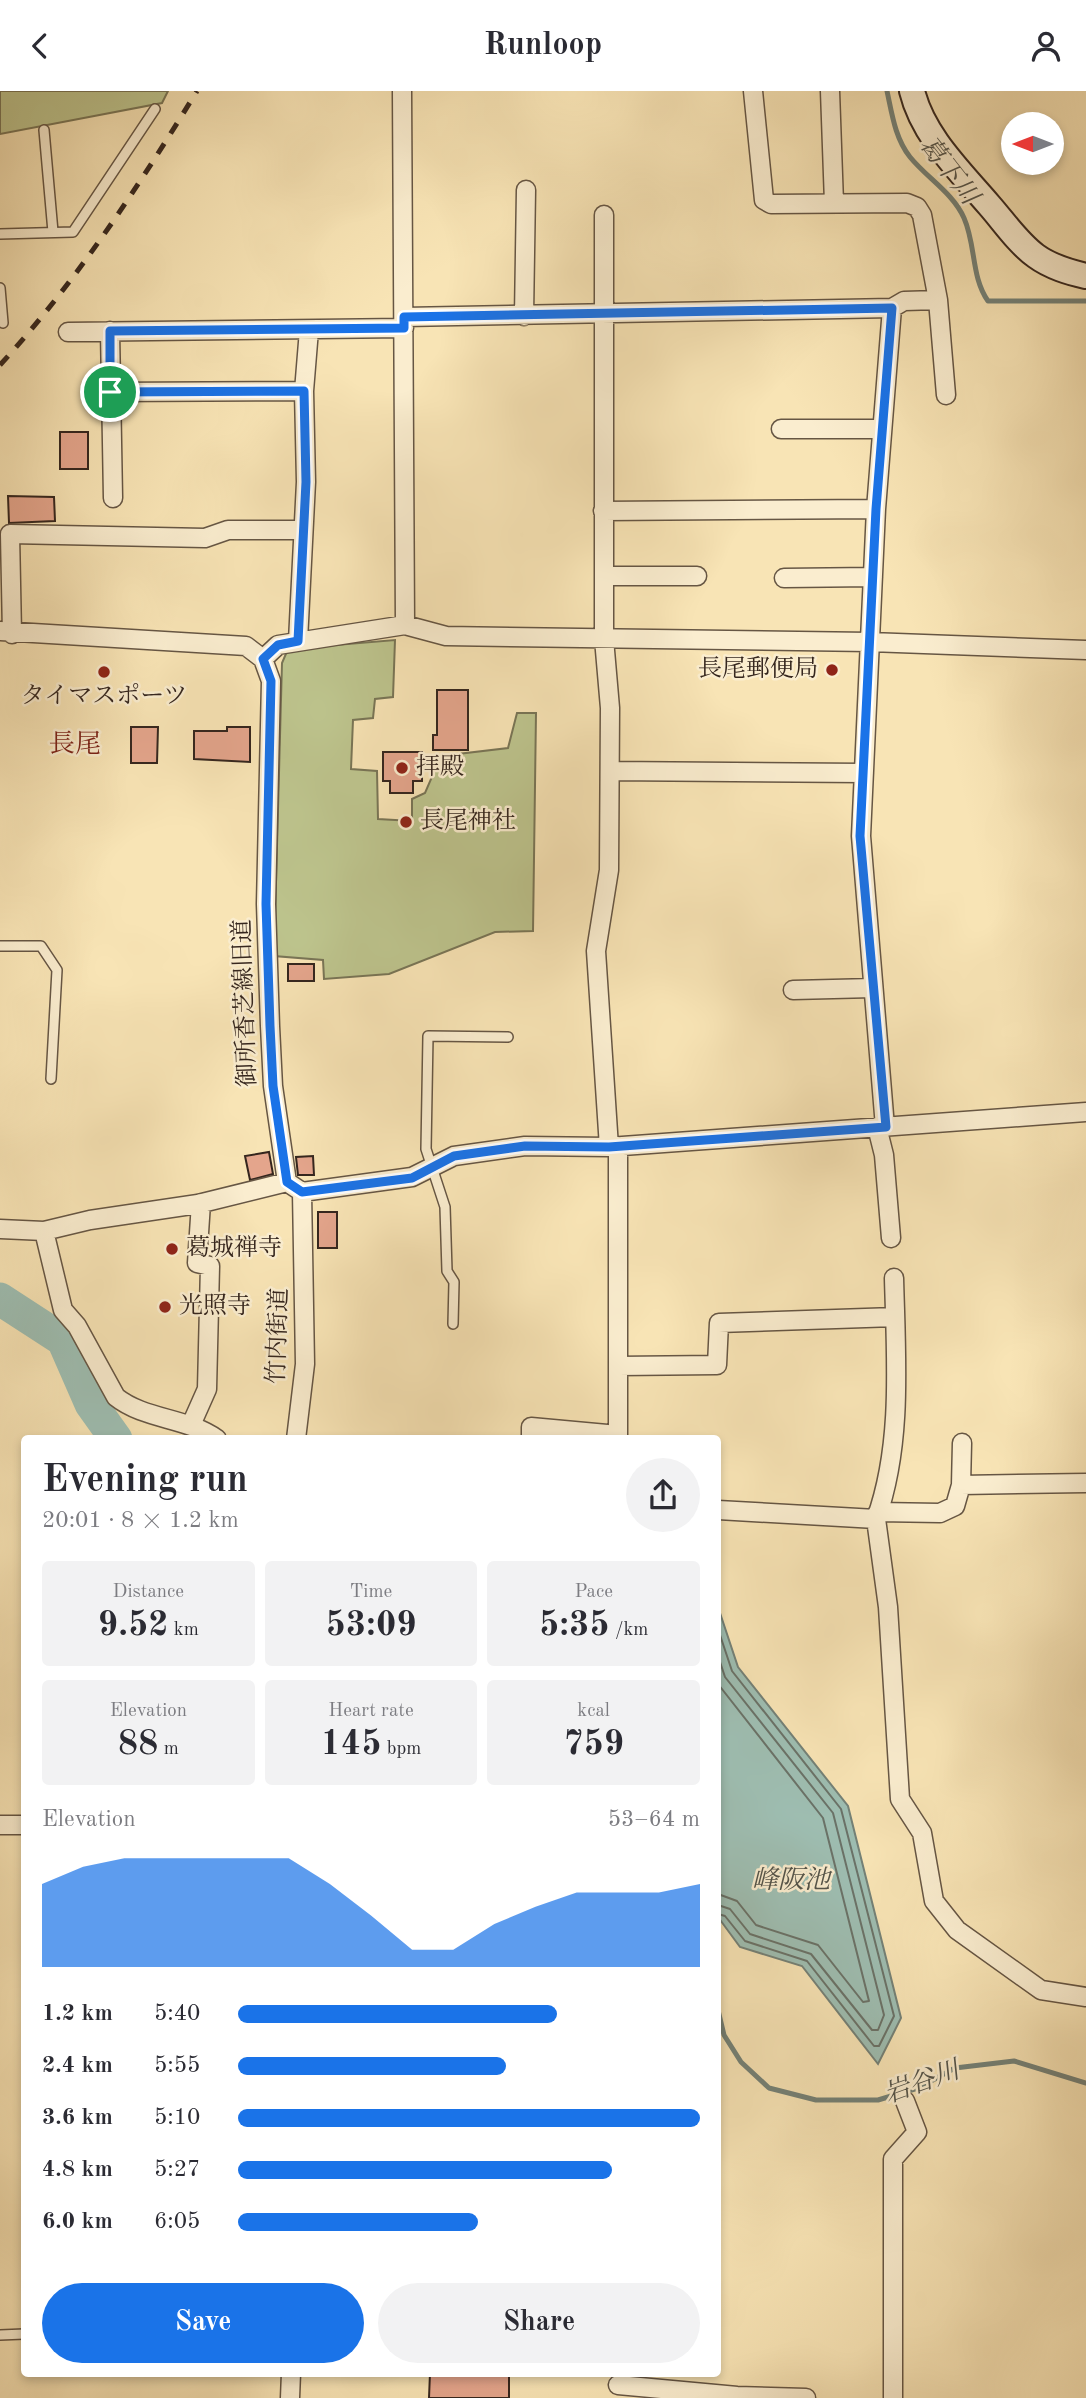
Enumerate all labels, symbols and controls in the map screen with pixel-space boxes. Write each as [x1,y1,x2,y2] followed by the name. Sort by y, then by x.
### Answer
[21,27,59,65] icon: back
[1027,27,1065,65] icon: person
[484,30,602,62] text: Runloop
[1001,112,1064,175] north arrow
[1001,112,1064,175] map controls
[914,131,986,212] water label: 葛下川
[80,362,140,422] pin
[91,373,129,411] icon: arrive
[698,655,818,682] place label: 長尾郵便局
[824,662,840,678] marker: 長尾郵便局
[96,664,112,680] marker: タイマスポーツ
[21,683,187,709] place label: タイマスポーツ
[49,730,101,758] district label: 長尾
[416,754,464,780] place label: 拝殿
[394,760,410,776] marker: 拝殿
[420,807,516,834] place label: 長尾神社
[398,814,414,830] marker: 長尾神社
[228,919,261,1087] street label: 御所香芝線旧道
[186,1234,282,1261] place label: 葛城禅寺
[164,1241,180,1257] marker: 葛城禅寺
[262,1288,293,1384] street label: 竹内街道
[179,1292,251,1319] place label: 光照寺
[157,1299,173,1315] marker: 光照寺
[626,1458,700,1532] button: share
[42,1462,248,1500] text: Evening run
[42,1509,239,1532] text: 20:01 · 8 × 1.2 km
[113,1583,184,1602] text: Distance
[350,1583,392,1602] text: Time
[574,1583,613,1602] text: Pace
[98,1608,169,1643] text: 9.52
[325,1608,417,1643] text: 53:09
[539,1608,610,1643] text: 5:35
[169,1621,199,1640] text: km
[610,1621,648,1640] text: /km
[110,1702,187,1721] text: Elevation
[328,1702,414,1721] text: Heart rate
[577,1702,610,1721] text: kcal
[118,1727,158,1762] text: 88
[321,1727,381,1762] text: 145
[563,1727,624,1762] text: 759
[158,1740,179,1759] text: m
[381,1740,421,1759] text: bpm
[42,1808,136,1831] text: Elevation
[608,1808,700,1831] text: 53–64 m
[752,1866,833,1894] water label: 峰阪池
[42,2002,113,2025] text: 1.2 km
[154,2002,200,2025] text: 5:40
[42,2054,113,2077] text: 2.4 km
[154,2054,200,2077] text: 5:55
[880,2055,966,2109] water label: 岩谷川
[42,2106,113,2129] text: 3.6 km
[154,2106,200,2129] text: 5:10
[42,2158,113,2181] text: 4.8 km
[154,2158,200,2181] text: 5:27
[42,2210,113,2233] text: 6.0 km
[154,2210,200,2233] text: 6:05
[42,2283,364,2363] button: Save
[378,2283,700,2363] button: Share

